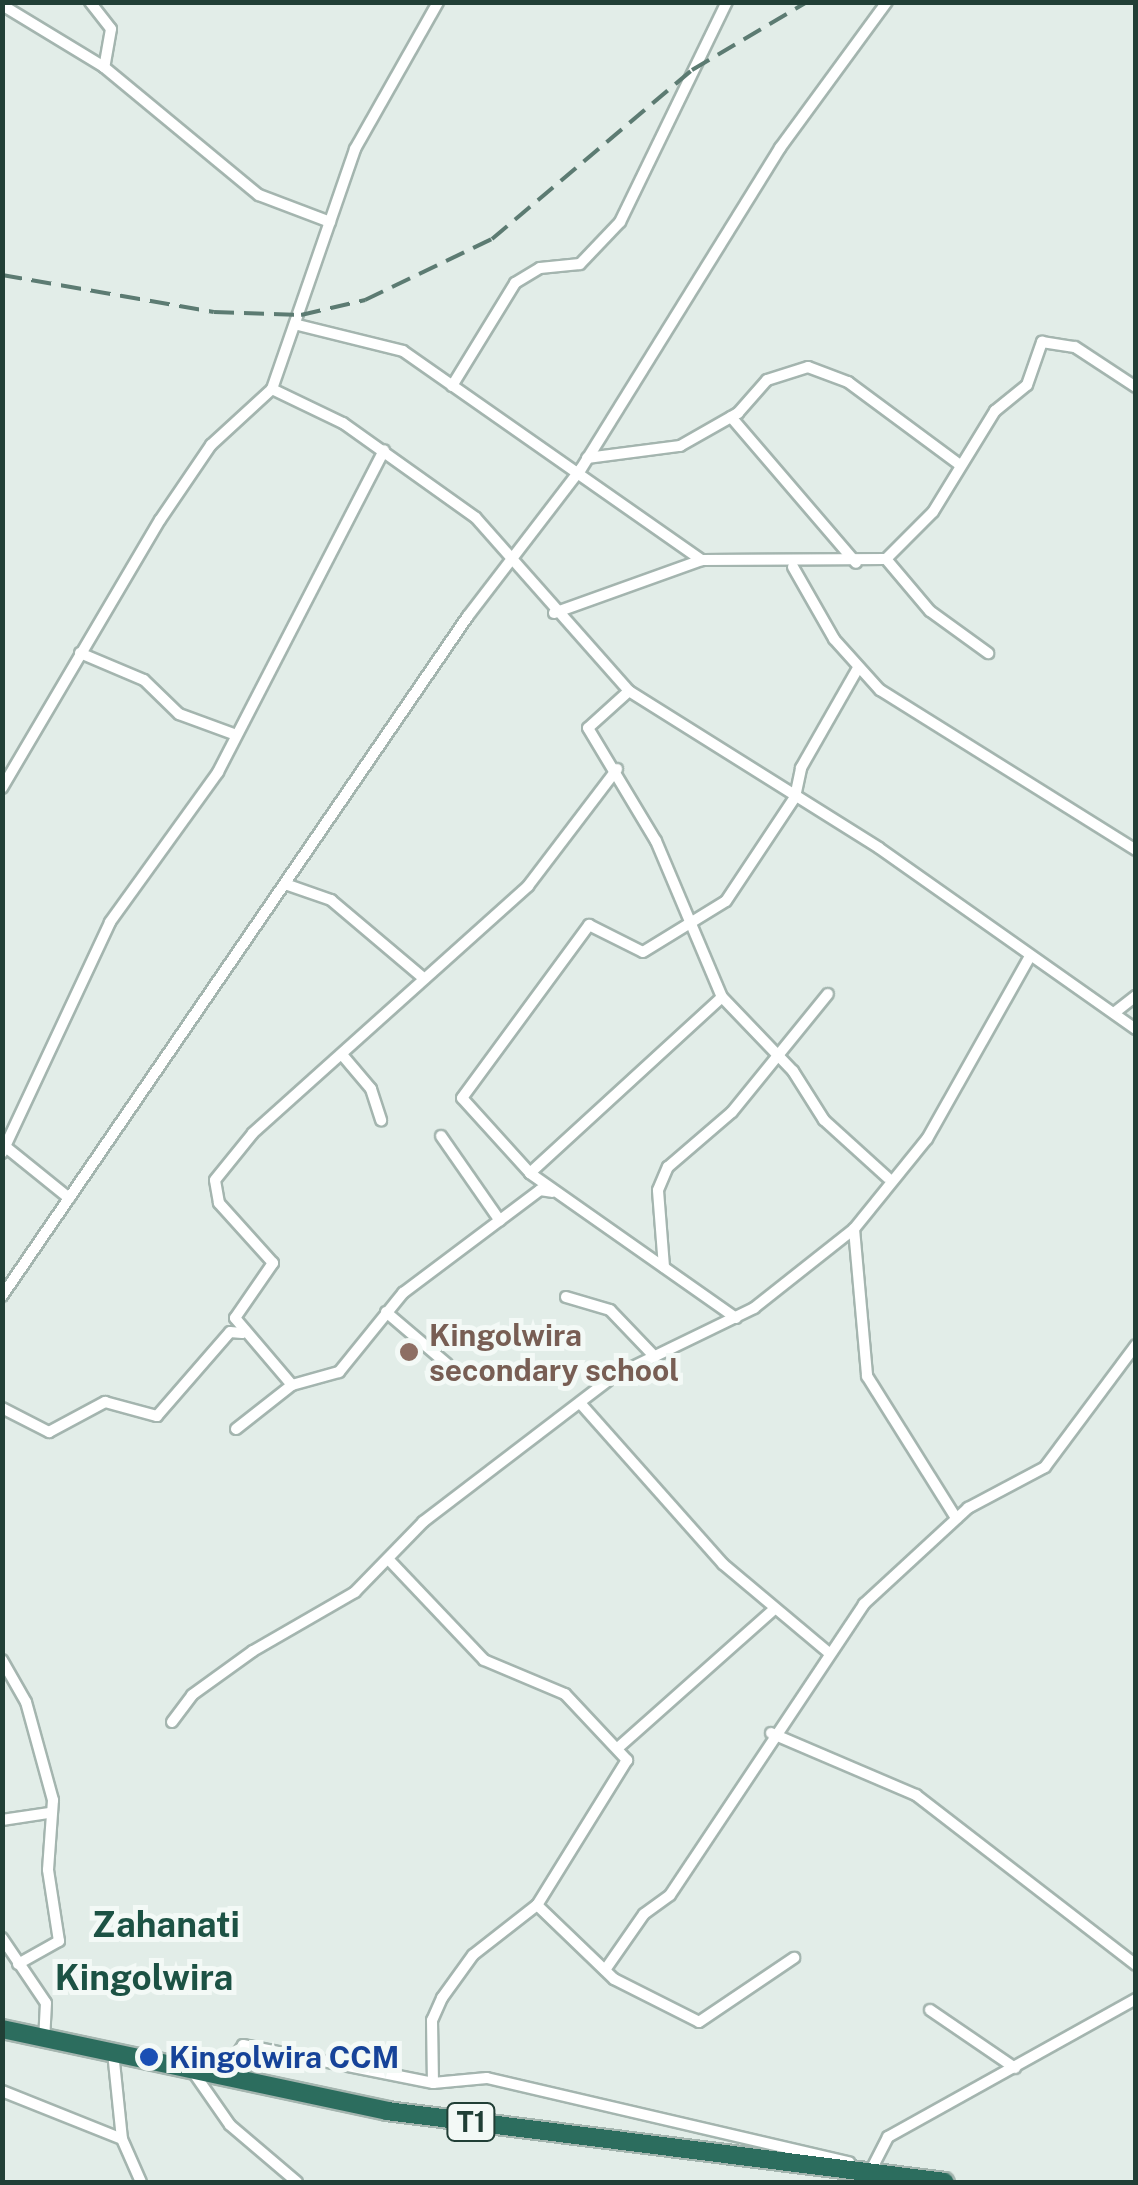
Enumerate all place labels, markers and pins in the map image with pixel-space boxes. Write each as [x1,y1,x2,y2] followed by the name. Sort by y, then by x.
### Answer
[429,1317,679,1388] place label: Kingolwira secondary school
[398,1341,420,1363] marker: Kingolwira secondary school
[169,2039,399,2075] place label: Kingolwira CCM
[138,2046,160,2068] marker: Kingolwira CCM

